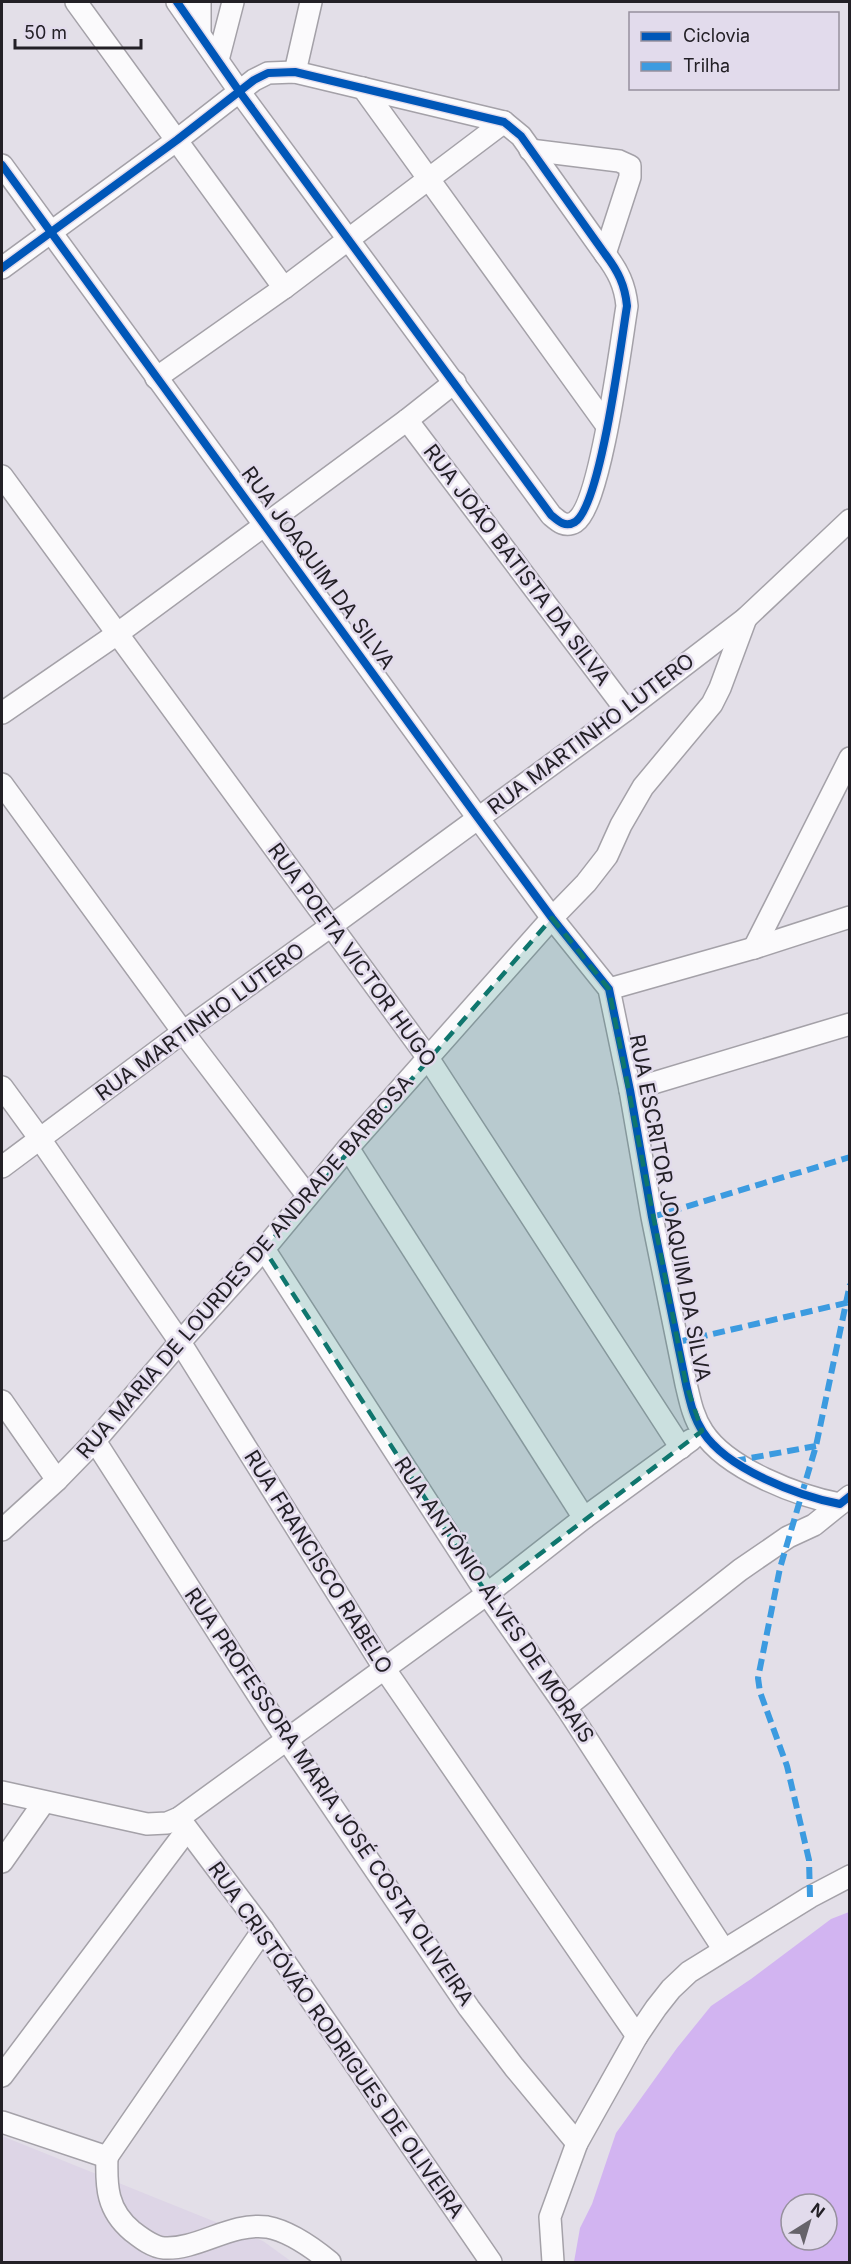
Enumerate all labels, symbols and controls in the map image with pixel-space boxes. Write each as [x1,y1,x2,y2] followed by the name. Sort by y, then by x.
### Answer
[15,12,141,50] scale bar
[629,12,839,90] legend
[24,22,67,43] text: 50 m
[683,25,750,46] text: Ciclovia
[683,55,730,76] text: Trilha
[419,439,617,690] street label: RUA JOÃO BATISTA DA SILVA
[236,462,400,674] street label: RUA JOAQUIM DA SILVA
[483,648,699,819] street label: RUA MARTINHO LUTERO
[263,838,442,1071] street label: RUA POETA VICTOR HUGO
[90,937,309,1106] street label: RUA MARTINHO LUTERO
[625,1032,716,1384] street label: RUA ESCRITOR JOAQUIM DA SILVA
[71,1070,418,1463] street label: RUA MARIA DE LOURDES DE ANDRADE BARBOSA
[239,1445,398,1678] street label: RUA FRANCISCO RABELO
[389,1452,600,1747] street label: RUA ANTÔNIO ALVES DE MORAIS
[180,1583,480,2010] street label: RUA PROFESSORA MARIA JOSÉ COSTA OLIVEIRA
[203,1856,471,2223] street label: RUA CRISTÓVÃO RODRIGUES DE OLIVEIRA
[779,2192,839,2252] north arrow
[807,2198,829,2222] text: N

